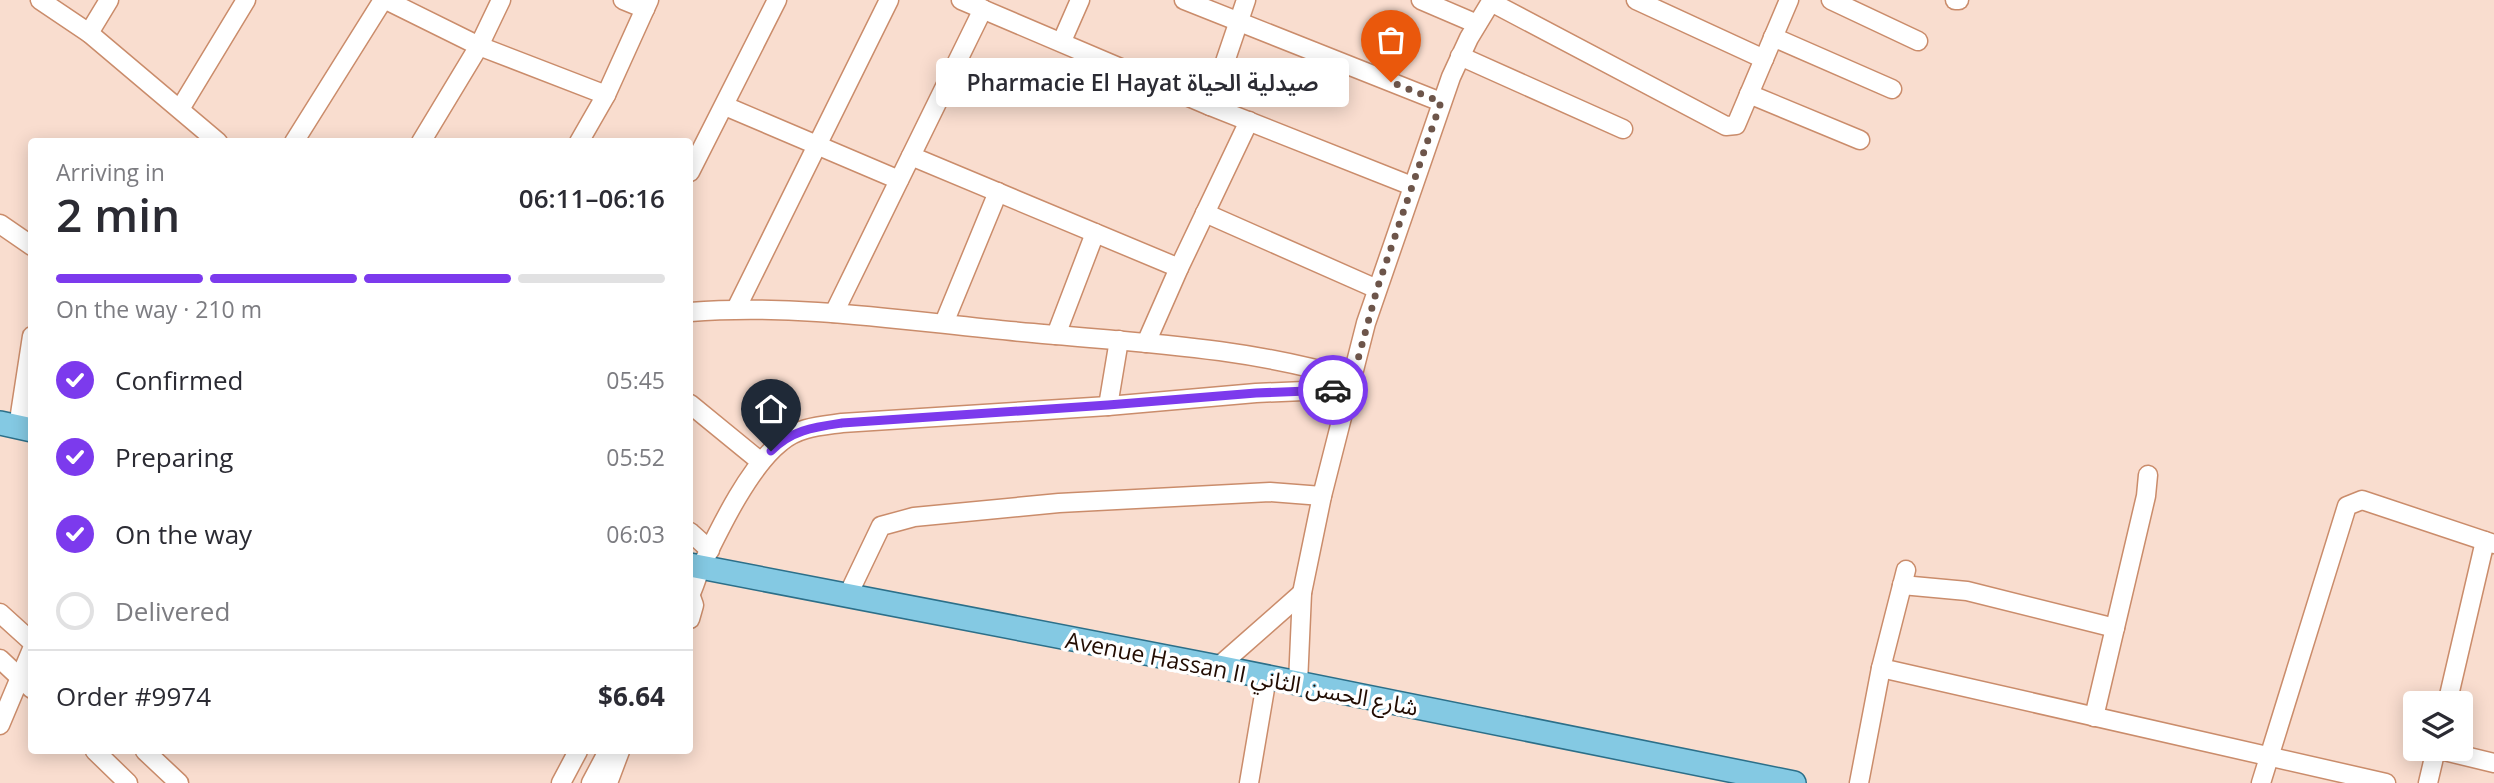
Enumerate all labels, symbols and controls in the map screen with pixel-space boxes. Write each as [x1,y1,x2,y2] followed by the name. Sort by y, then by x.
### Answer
[1361,10,1421,82] pin
[1372,21,1410,59] icon: bag
[936,57,1349,106] callout: Pharmacie El Hayat صيدلية الحياة
[966,66,1319,98] text: Pharmacie El Hayat صيدلية الحياة
[56,156,165,188] text: Arriving in
[519,180,665,216] text: 06:11–06:16
[56,183,180,245] text: 2 min
[56,293,262,325] text: On the way · 210 m
[1298,355,1368,425] courier
[56,361,94,399] icon: check
[115,362,243,398] text: Confirmed
[606,364,665,396] text: 05:45
[1314,371,1352,409] icon: car
[741,379,801,451] pin
[752,390,790,428] icon: home
[56,438,94,476] icon: check
[115,439,233,475] text: Preparing
[606,441,665,473] text: 05:52
[56,515,94,553] icon: check
[115,516,252,552] text: On the way
[606,518,665,550] text: 06:03
[115,593,230,629] text: Delivered
[1063,623,1421,725] street label: Avenue Hassan II شارع الحسن الثاني
[56,678,211,714] text: Order #9974
[598,678,665,714] text: $6.64
[2403,691,2473,761] map controls
[2403,691,2473,761] button: layers

